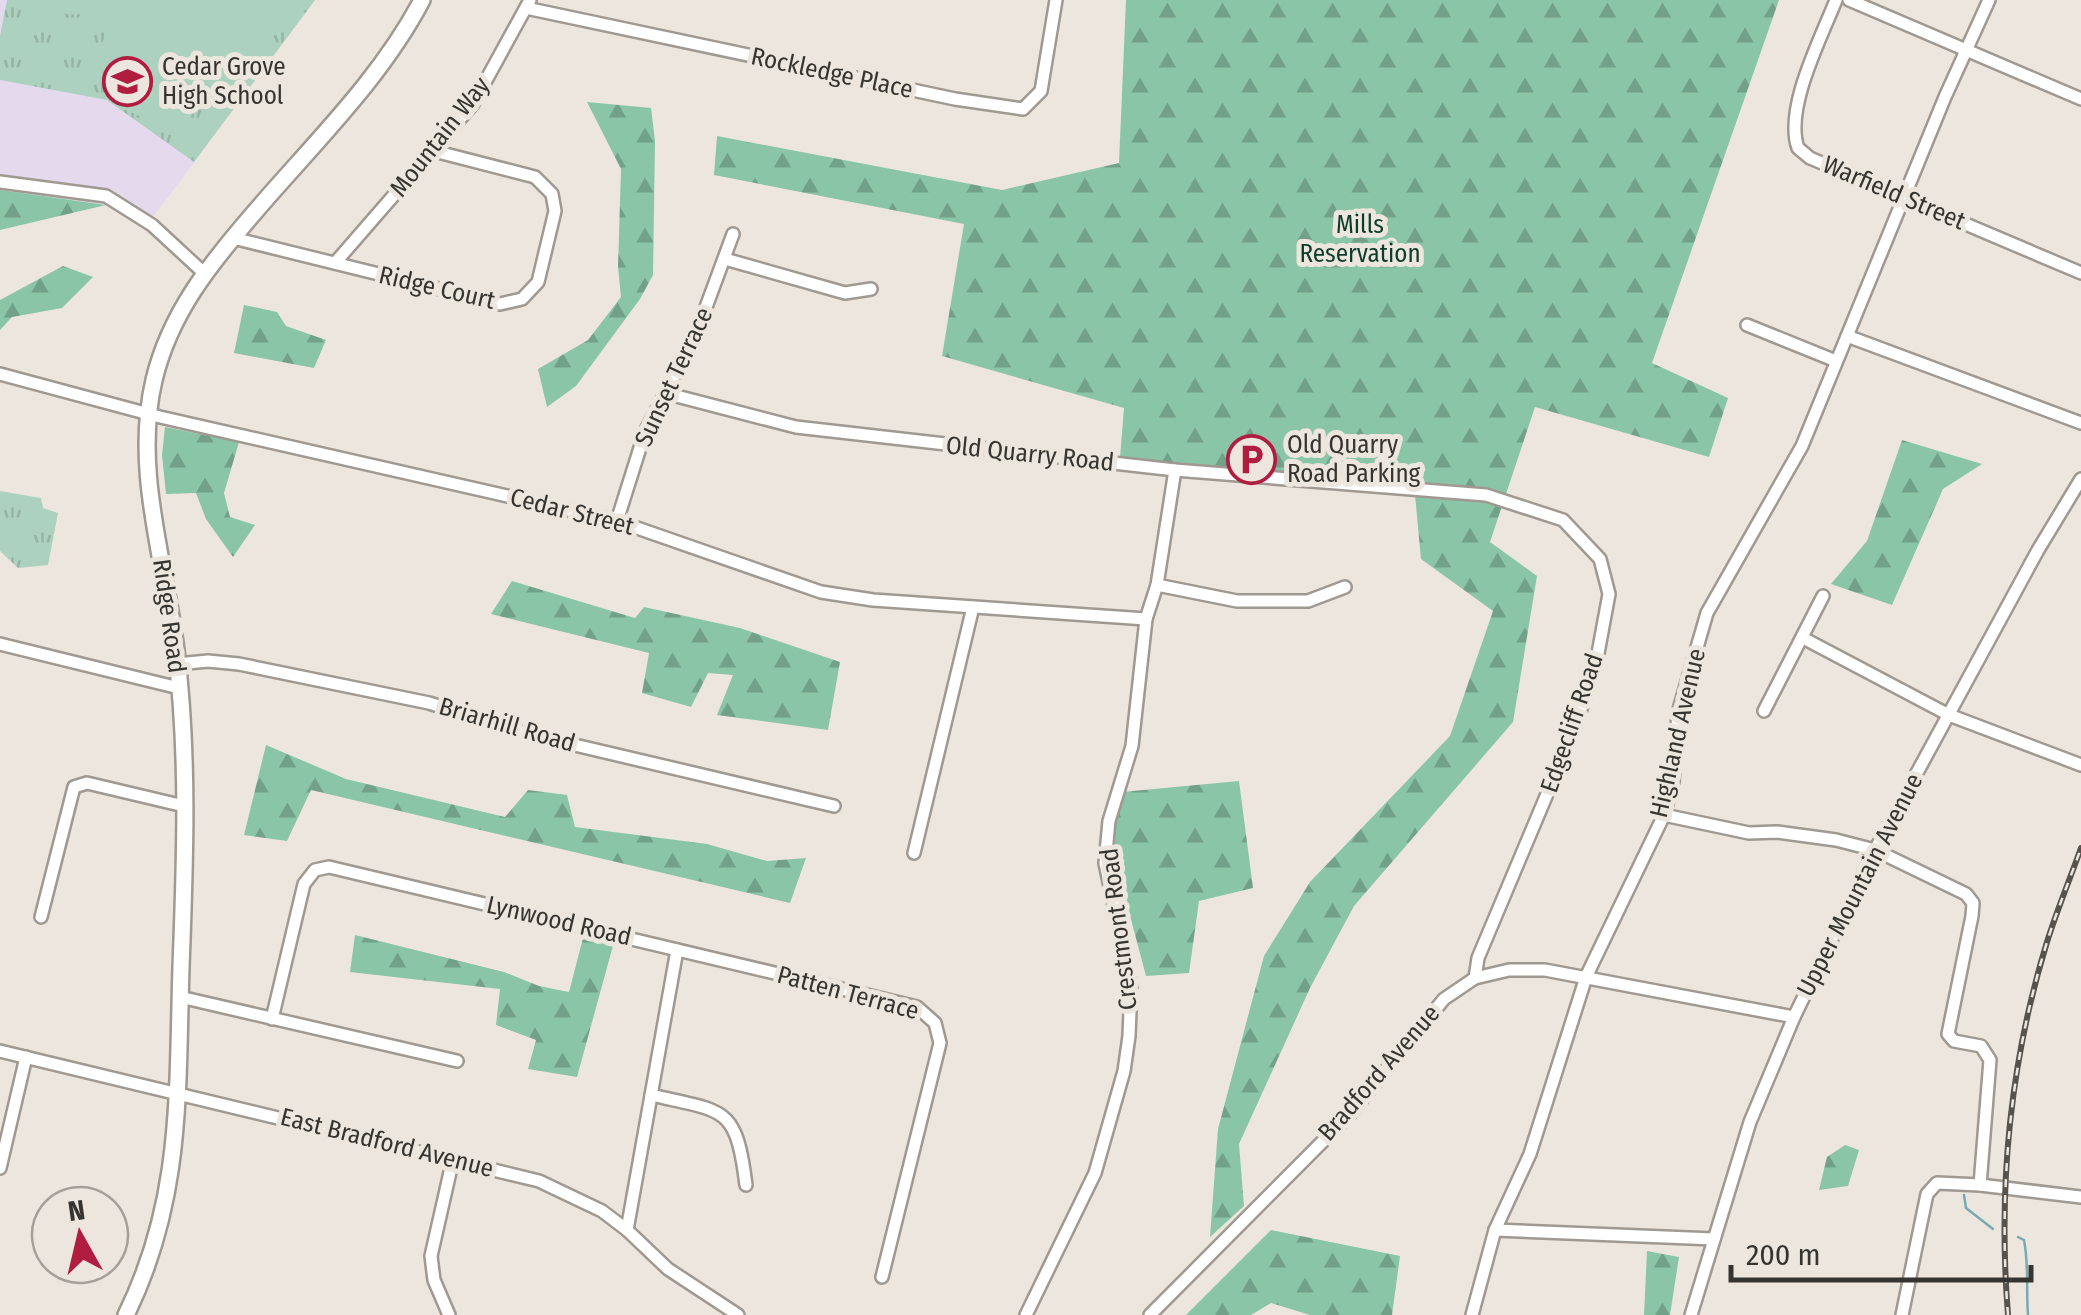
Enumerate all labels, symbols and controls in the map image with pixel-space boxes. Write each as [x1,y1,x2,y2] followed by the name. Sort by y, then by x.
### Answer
[748,41,916,105] street label: Rockledge Place
[162,52,286,111] place label: Cedar Grove High School
[101,55,153,107] school or university icon: Cedar Grove High School
[384,71,496,203] street label: Mountain Way
[1818,150,1970,237] street label: Warfield Street
[1299,210,1421,269] park label: Mills Reservation
[376,260,499,316] street label: Ridge Court
[629,303,719,451] street label: Sunset Terrace
[945,430,1115,478] street label: Old Quarry Road
[1287,430,1421,489] place label: Old Quarry Road Parking
[1226,433,1278,485] parking icon: Old Quarry Road Parking
[507,482,638,542] street label: Cedar Street
[146,557,192,675] street label: Ridge Road
[1644,645,1712,821] street label: Highland Avenue
[1534,650,1610,796] street label: Edgecliff Road
[436,691,578,759] street label: Briarhill Road
[1791,769,1929,1001] street label: Upper Mountain Avenue
[1094,846,1144,1012] street label: Crestmont Road
[484,890,634,952] street label: Lynwood Road
[774,960,922,1026] street label: Patten Terrace
[1312,999,1446,1147] street label: Bradford Avenue
[277,1102,497,1184] street label: East Bradford Avenue
[30,1185,130,1285] north arrow
[66,1193,87,1228] text: N
[1731,1220,2031,1282] scale bar
[1746,1237,1821,1273] text: 200 m

